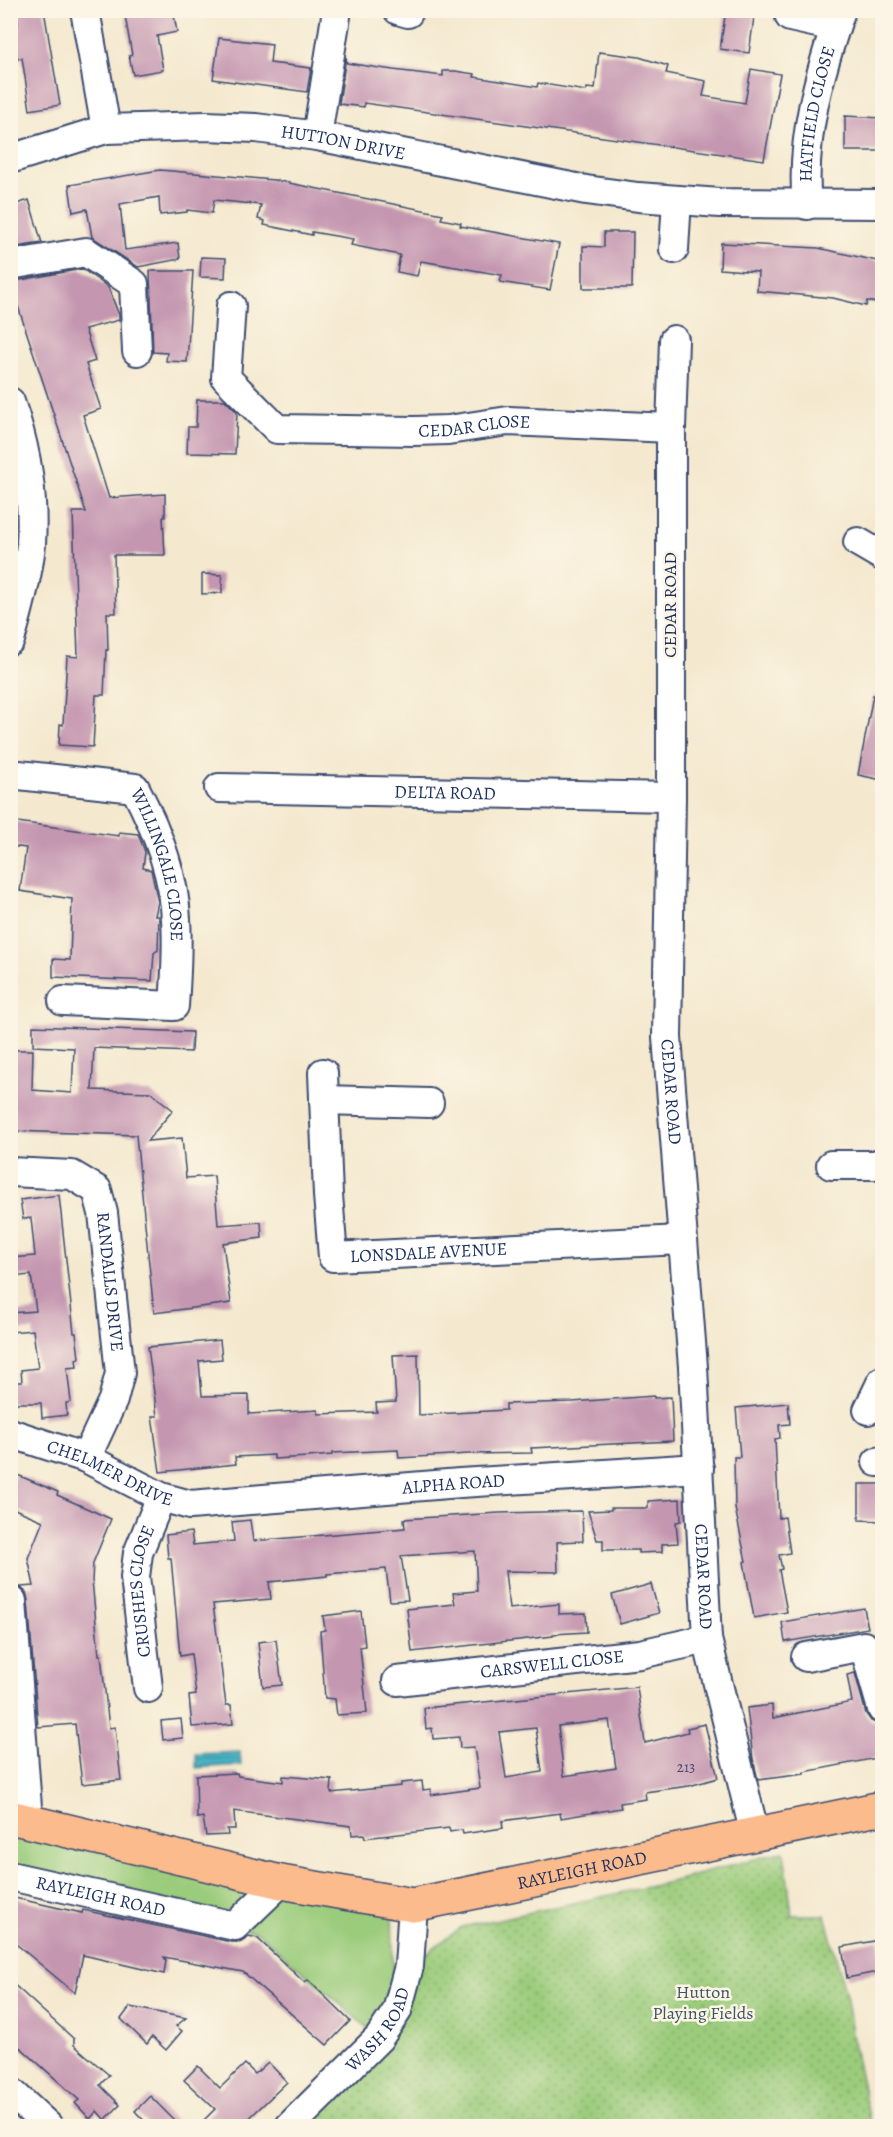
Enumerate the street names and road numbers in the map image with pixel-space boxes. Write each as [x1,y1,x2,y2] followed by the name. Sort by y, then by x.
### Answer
[794,43,841,182] street label: HATFIELD CLOSE
[279,119,408,165] street label: HUTTON DRIVE
[418,409,531,443] street label: CEDAR CLOSE
[658,552,682,658] street label: CEDAR ROAD
[394,779,496,806] street label: DELTA ROAD
[125,783,189,942] street label: WILLINGALE CLOSE
[655,1038,687,1145] street label: CEDAR ROAD
[91,1211,130,1353] street label: RANDALLS DRIVE
[349,1237,508,1268] street label: LONSDALE AVENUE
[44,1434,176,1512] street label: CHELMER DRIVE
[400,1468,506,1500] street label: ALPHA ROAD
[123,1521,160,1659] street label: CRUSHES CLOSE
[689,1523,718,1630] street label: CEDAR ROAD
[479,1644,625,1684] street label: CARSWELL CLOSE
[515,1845,649,1895] street label: RAYLEIGH ROAD
[34,1870,168,1922] street label: RAYLEIGH ROAD
[339,1985,415,2077] street label: WASH ROAD

